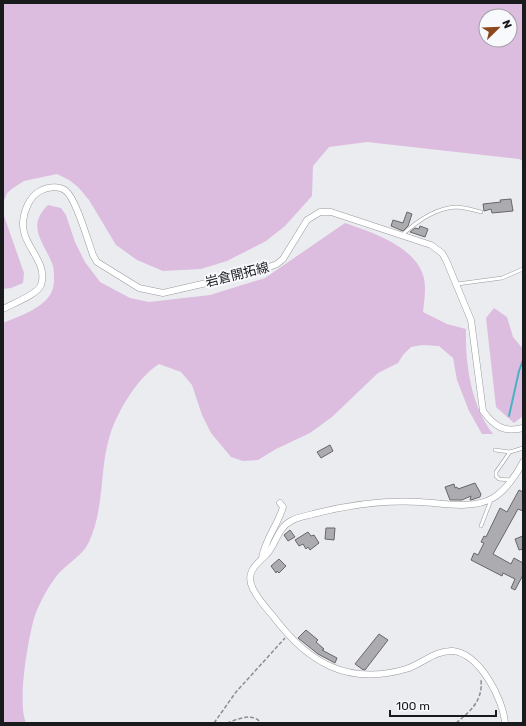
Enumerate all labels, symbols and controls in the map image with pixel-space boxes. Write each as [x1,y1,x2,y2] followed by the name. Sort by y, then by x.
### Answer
[478,8,518,48] north arrow
[499,18,514,31] text: N
[204,259,270,290] street label: 岩倉開拓線
[390,692,496,718] scale bar
[396,699,430,713] text: 100 m

